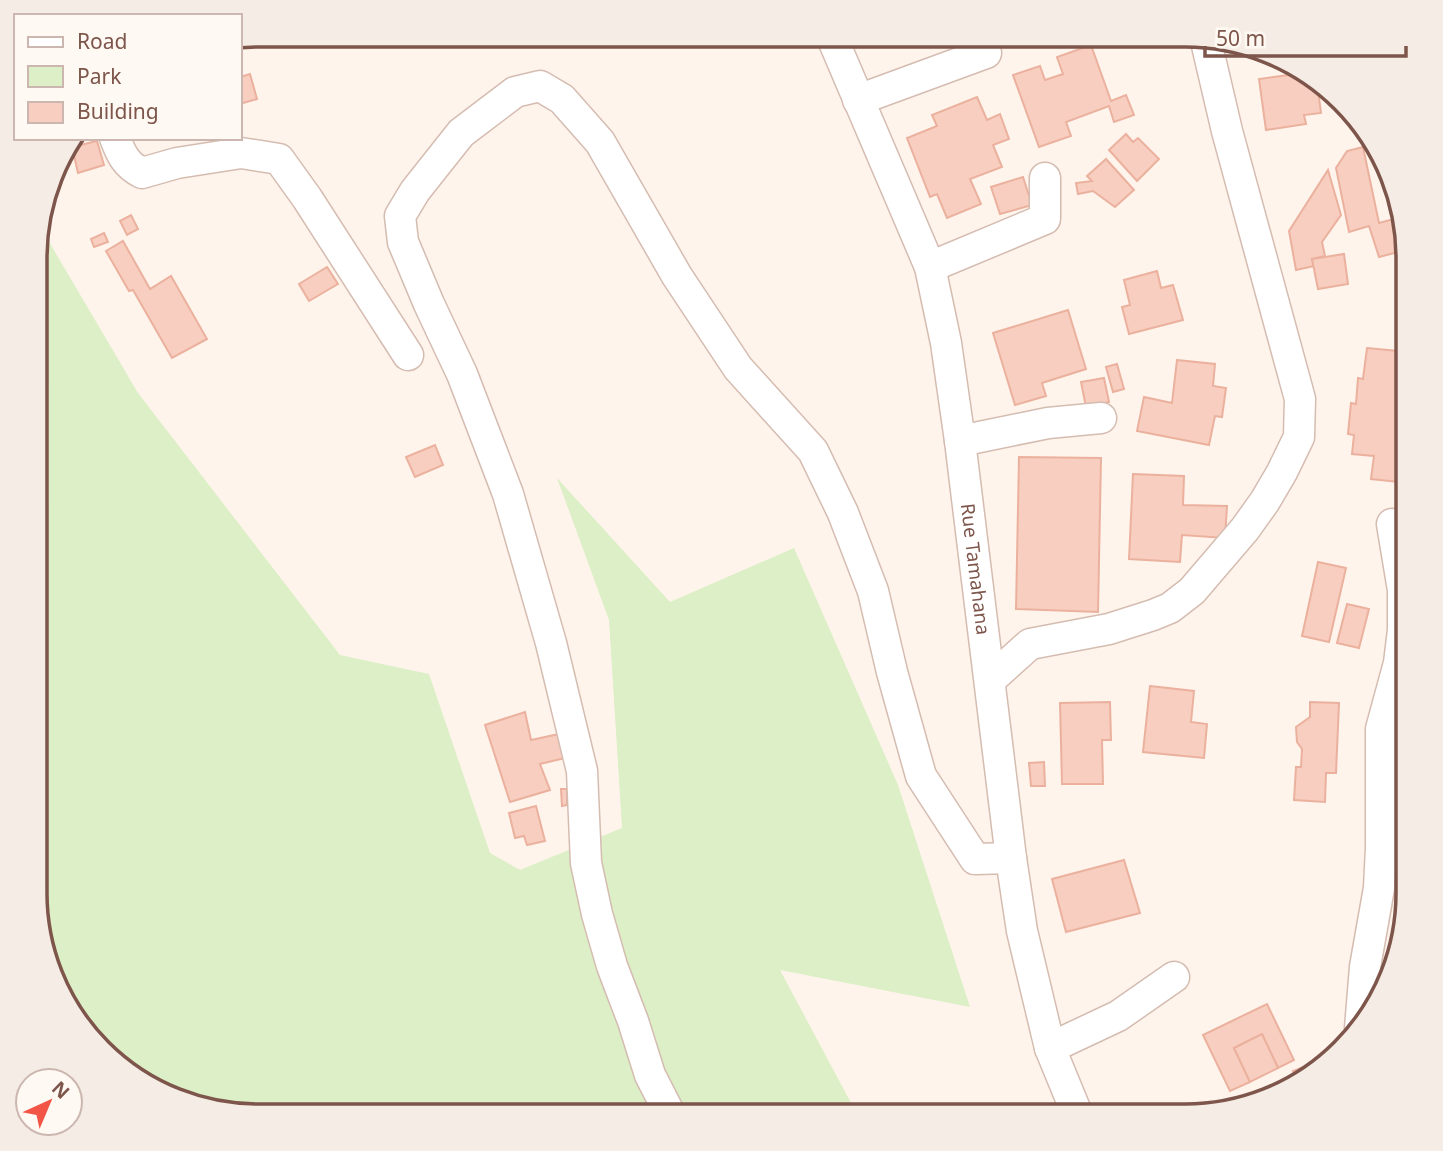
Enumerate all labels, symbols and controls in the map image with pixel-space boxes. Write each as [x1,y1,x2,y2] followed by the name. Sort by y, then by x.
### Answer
[14,14,242,140] legend
[1205,14,1406,58] scale bar
[1216,24,1265,52] text: 50 m
[77,27,127,55] text: Road
[77,62,122,90] text: Park
[77,97,159,125] text: Building
[955,502,997,636] street label: Rue Tamahana
[14,1067,84,1137] north arrow
[46,1075,75,1104] text: N

